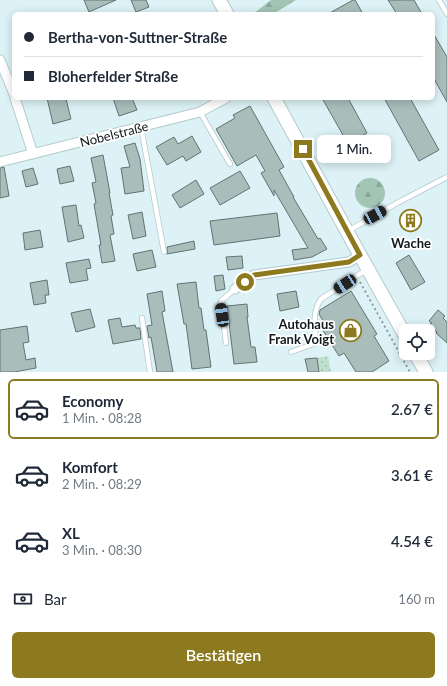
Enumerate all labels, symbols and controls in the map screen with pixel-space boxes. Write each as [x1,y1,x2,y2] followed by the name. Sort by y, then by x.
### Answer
[48,28,227,46] text: Bertha-von-Suttner-Straße
[48,67,178,85] text: Bloherfelder Straße
[78,118,150,150] street label: Nobelstraße
[317,135,391,163] callout: 1 Min.
[294,140,312,158] route end
[336,141,372,157] text: 1 Min.
[362,204,388,226] car
[398,208,424,234] building icon: Wache
[391,235,431,251] place label: Wache
[332,272,358,296] car
[236,273,254,291] route start
[214,302,230,328] car
[268,316,334,347] place label: Autohaus Frank Voigt
[337,318,363,344] shop icon: Autohaus Frank Voigt
[399,324,435,360] map controls
[399,324,435,360] button: locate
[14,391,50,427] icon: car
[62,392,123,410] text: Economy
[391,400,433,418] text: 2.67 €
[62,410,142,426] text: 1 Min. · 08:28
[14,457,50,493] icon: car
[62,458,118,476] text: Komfort
[391,466,433,484] text: 3.61 €
[62,476,142,492] text: 2 Min. · 08:29
[14,523,50,559] icon: car
[62,524,80,542] text: XL
[391,532,433,550] text: 4.54 €
[62,542,142,558] text: 3 Min. · 08:30
[12,588,34,610] icon: cash
[44,590,67,608] text: Bar
[398,591,435,607] text: 160 m
[12,632,435,678] button: Bestätigen

